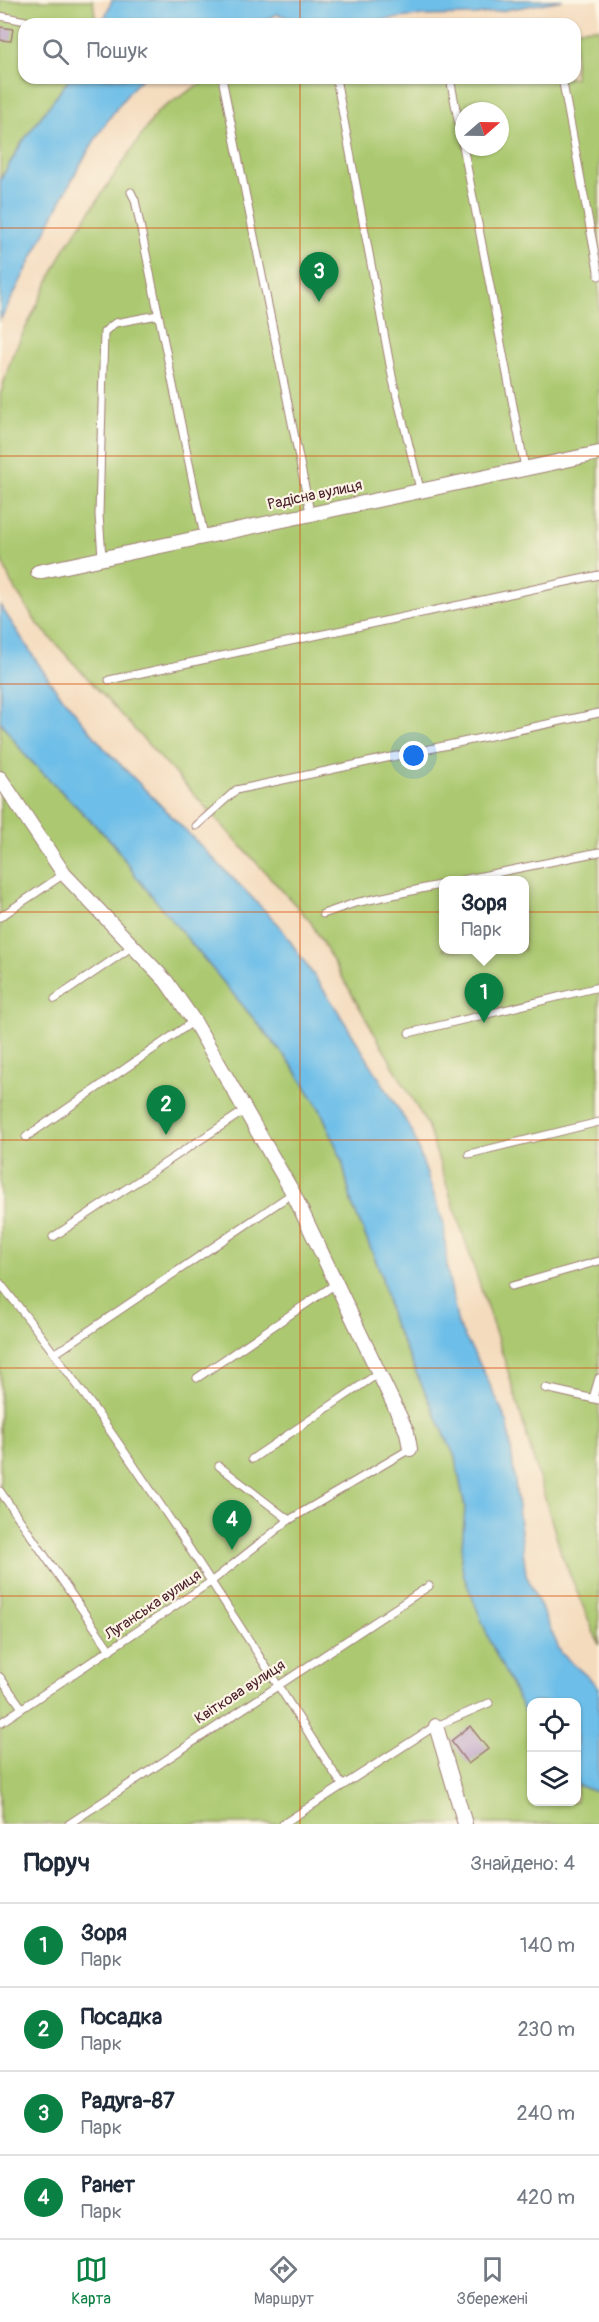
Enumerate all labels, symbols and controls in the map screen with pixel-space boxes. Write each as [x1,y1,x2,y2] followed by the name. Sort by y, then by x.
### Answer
[18,18,581,84] search box
[39,35,72,68] icon: search
[87,37,148,65] text: Пошук
[455,102,509,156] north arrow
[300,252,338,302] pin: 3
[266,476,364,514] street label: Радісна вулиця
[399,741,428,770] your location
[439,876,529,954] popup
[461,889,507,917] text: Зоря
[461,917,502,942] text: Парк
[464,974,504,1023] pin: 1
[146,1086,186,1135] pin: 2
[212,1500,252,1550] pin: 4
[100,1566,205,1645] street label: Луганська вулиця
[191,1656,289,1728] street label: Квіткова вулиця
[527,1698,581,1806] map controls
[527,1698,581,1752] button: locate
[527,1752,581,1806] button: layers
[24,1847,90,1879] text: Поруч
[470,1851,575,1876] text: Знайдено: 4
[81,1919,127,1947] text: Зоря
[40,1933,47,1958] text: 1
[520,1933,575,1958] text: 140 m
[81,1947,122,1972] text: Парк
[81,2003,162,2031] text: Посадка
[38,2017,49,2042] text: 2
[518,2017,575,2042] text: 230 m
[81,2031,122,2056] text: Парк
[81,2087,175,2115] text: Радуга-87
[38,2101,49,2126] text: 3
[516,2101,575,2126] text: 240 m
[81,2115,122,2140] text: Парк
[81,2171,135,2199] text: Ранет
[38,2185,49,2210] text: 4
[516,2185,575,2210] text: 420 m
[81,2199,122,2224] text: Парк
[71,2253,111,2309] tab: Карта
[254,2253,314,2309] tab: Маршрут
[457,2253,528,2309] tab: Збережені

